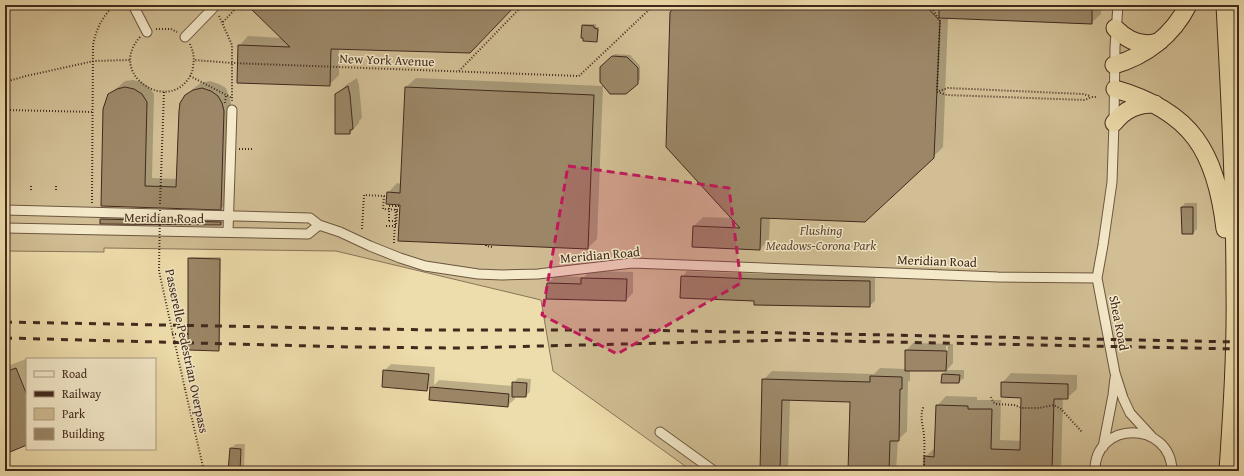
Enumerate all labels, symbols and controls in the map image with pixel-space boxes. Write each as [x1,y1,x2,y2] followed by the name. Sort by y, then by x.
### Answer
[339,49,435,71] street label: New York Avenue
[124,208,204,228] street label: Meridian Road
[766,221,876,255] park label: Flushing Meadows-Corona Park
[559,242,641,268] street label: Meridian Road
[897,250,977,272] street label: Meridian Road
[160,267,214,435] street label: Passerelle Pedestrian Overpass
[1104,294,1134,352] street label: Shea Road
[26,358,156,450] legend
[62,365,88,382] text: Road
[62,385,101,402] text: Railway
[62,405,86,422] text: Park
[62,425,105,442] text: Building

